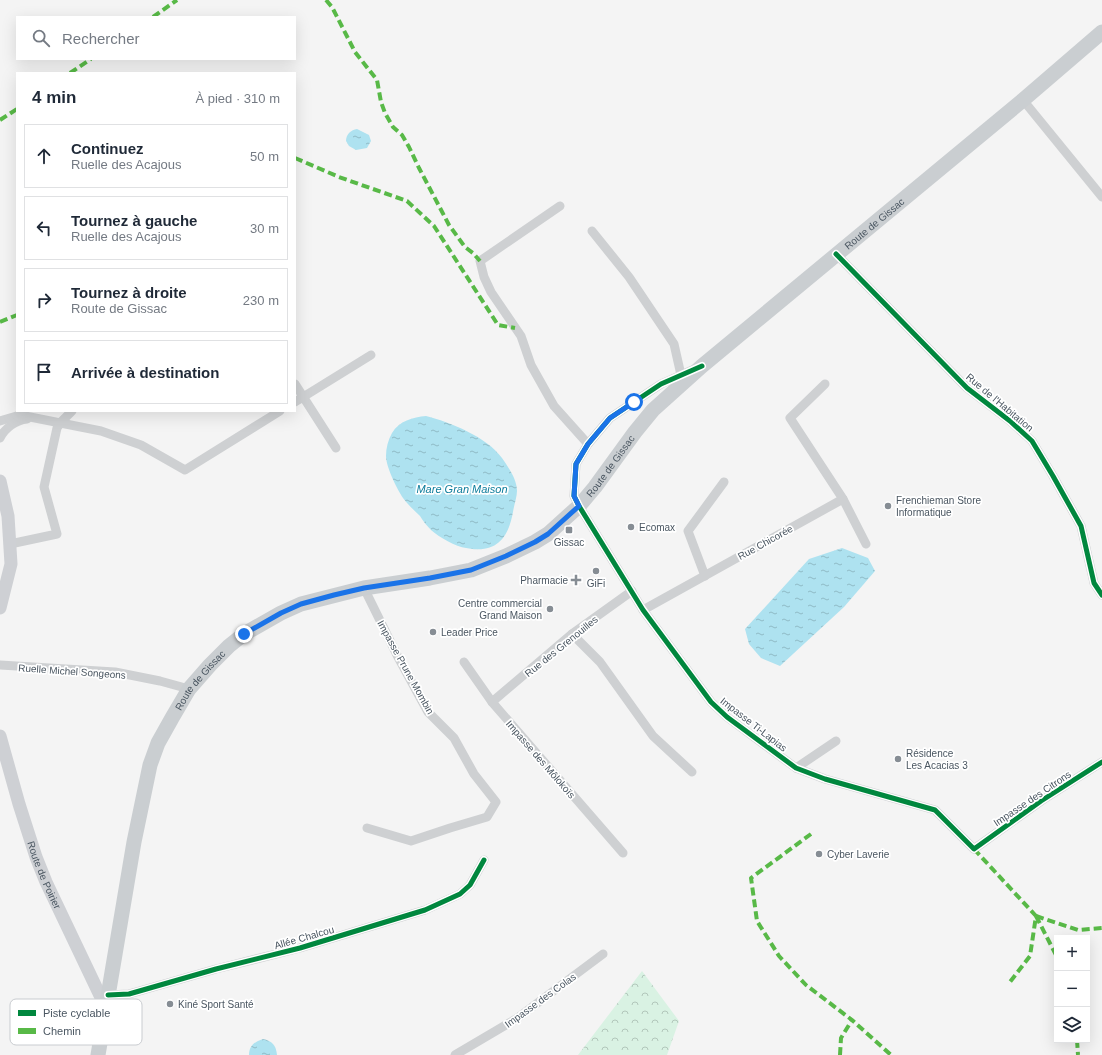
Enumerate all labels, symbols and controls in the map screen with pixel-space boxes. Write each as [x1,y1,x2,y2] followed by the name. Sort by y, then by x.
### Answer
[16,16,296,60] search box
[30,27,52,49] icon: search
[62,30,140,47] text: Rechercher
[32,88,76,107] text: 4 min
[195,91,280,106] text: À pied · 310 m
[71,140,144,157] text: Continuez
[33,145,55,167] icon: ahead
[250,149,279,164] text: 50 m
[71,157,182,172] text: Ruelle des Acajous
[843,196,906,252] street label: Route de Gissac
[71,212,197,229] text: Tournez à gauche
[33,217,55,239] icon: left
[250,221,279,236] text: 30 m
[71,229,182,244] text: Ruelle des Acajous
[71,284,187,301] text: Tournez à droite
[33,289,55,311] icon: right
[243,293,279,308] text: 230 m
[71,301,167,316] text: Route de Gissac
[33,361,55,383] icon: arrive
[71,364,219,381] text: Arrivée à destination
[964,371,1035,434] street label: Rue de l'Habitation
[625,393,643,411] route start
[584,433,637,499] street label: Route de Gissac
[416,483,508,495] water label: Mare Gran Maison
[896,495,981,518] place label: Frenchieman Store Informatique
[883,501,893,511] marker: Frenchieman Store Informatique
[626,522,636,532] marker: Ecomax
[639,522,675,533] place label: Ecomax
[736,523,795,562] street label: Rue Chicorée
[564,525,574,535] marker: Gissac
[554,537,584,548] place label: Gissac
[591,566,601,576] marker: GiFi
[520,575,568,586] place label: Pharmacie
[571,575,581,585] marker: Pharmacie
[587,578,605,589] place label: GiFi
[458,598,542,621] place label: Centre commercial Grand Maison
[545,604,555,614] marker: Centre commercial Grand Maison
[523,614,600,679] street label: Rue des Grenouilles
[375,618,436,716] street label: Impasse Prune Mombin
[235,625,253,643] route end
[428,627,438,637] marker: Leader Price
[441,627,498,638] place label: Leader Price
[173,648,228,712] street label: Route de Gissac
[18,662,126,681] street label: Ruelle Michel Songeons
[718,695,789,754] street label: Impasse Ti-Lapias
[504,718,577,800] street label: Impasse des Môlokoïs
[906,748,968,771] place label: Résidence Les Acacias 3
[893,754,903,764] marker: Résidence Les Acacias 3
[991,768,1073,828] street label: Impasse des Citrons
[25,840,63,911] street label: Route de Poirier
[814,849,824,859] marker: Cyber Laverie
[827,849,890,860] place label: Cyber Laverie
[273,924,335,951] street label: Allée Chalcou
[1054,935,1090,1043] map controls
[1054,935,1090,971] button: +
[503,971,578,1030] street label: Impasse des Colas
[1054,971,1090,1007] button: −
[10,999,142,1045] legend
[165,999,175,1009] marker: Kiné Sport Santé
[178,999,254,1010] place label: Kiné Sport Santé
[43,1007,110,1019] text: Piste cyclable
[1054,1007,1090,1043] button: layers
[43,1025,81,1037] text: Chemin

